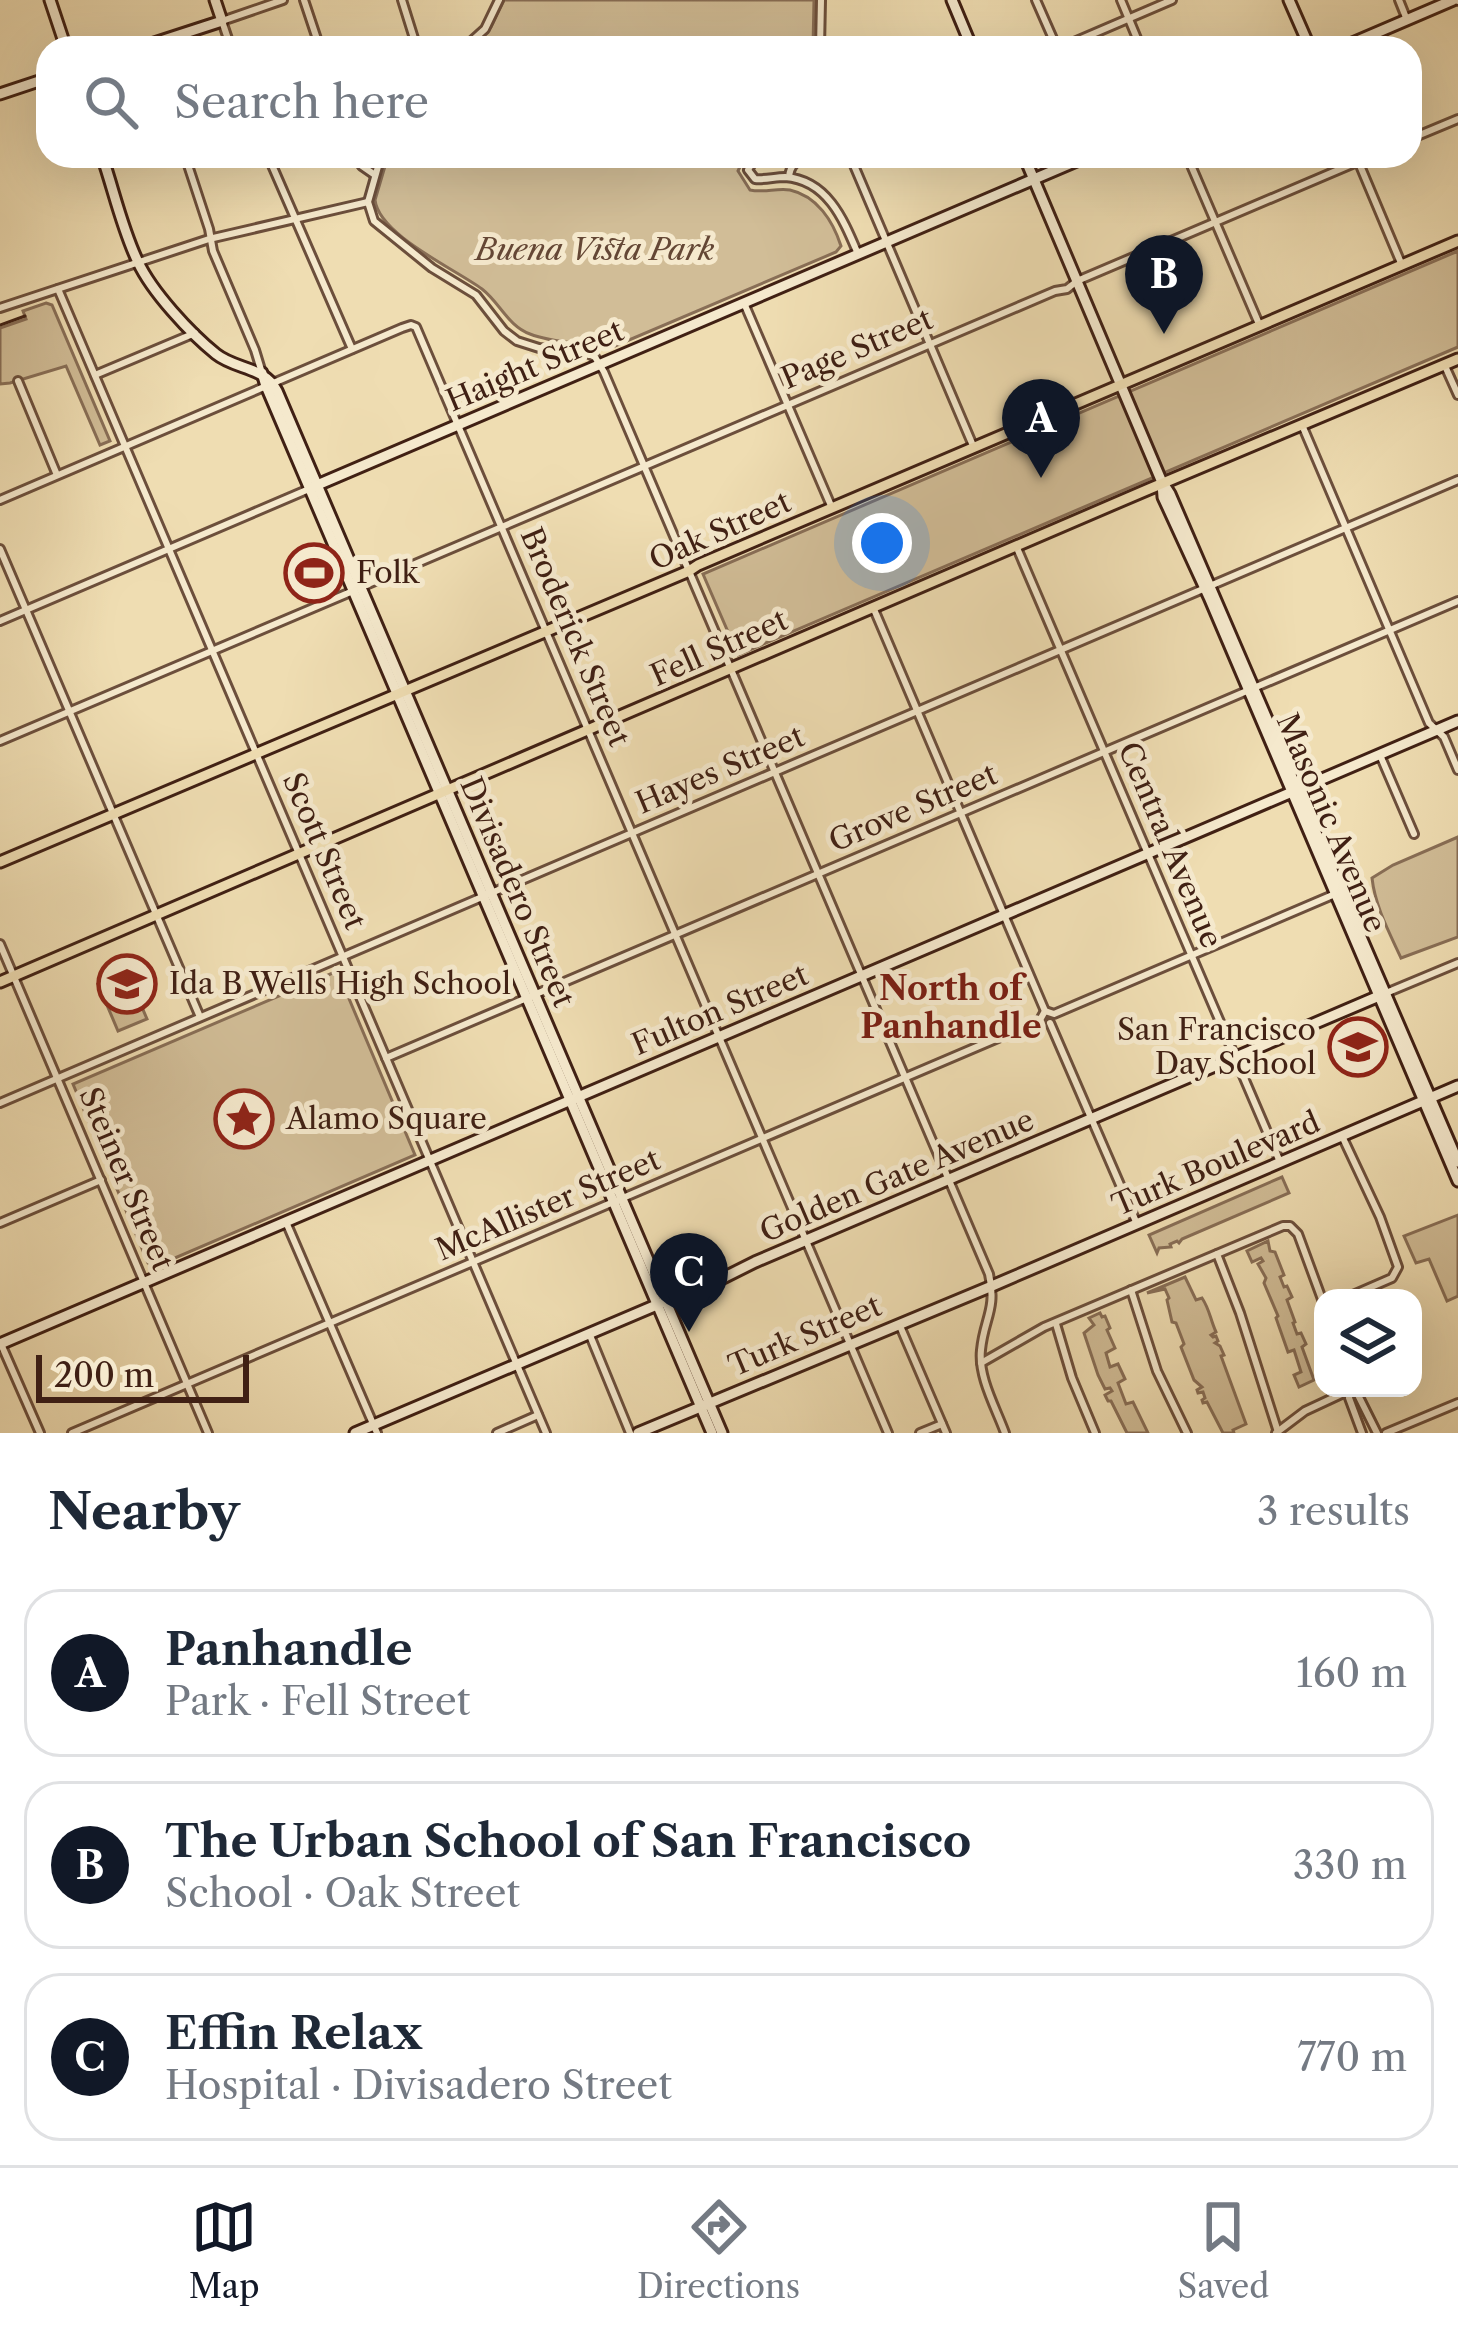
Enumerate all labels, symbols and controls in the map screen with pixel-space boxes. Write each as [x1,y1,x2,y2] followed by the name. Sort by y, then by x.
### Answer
[36,36,1422,168] search box
[78,69,144,135] icon: search
[174,74,429,130] text: Search here
[474,231,715,268] park label: Buena Vista Park
[1125,235,1203,334] pin: B
[776,300,938,397] street label: Page Street
[441,312,629,419] street label: Haight Street
[1002,379,1080,478] pin: A
[644,483,796,578] street label: Oak Street
[852,513,912,573] your location
[513,522,638,752] street label: Broderick Street
[283,542,345,604] sports icon: Folk
[356,554,421,591] place label: Folk
[645,601,793,694] street label: Fell Street
[1269,708,1394,938] street label: Masonic Avenue
[630,717,810,822] street label: Hayes Street
[1110,736,1230,953] street label: Central Avenue
[823,755,1003,860] street label: Grove Street
[275,767,374,935] street label: Scott Street
[452,771,583,1013] street label: Divisadero Street
[96,953,158,1015] school or university icon: Ida B Wells High School
[626,956,814,1063] street label: Fulton Street
[169,965,511,1002] place label: Ida B Wells High School
[860,968,1042,1047] district label: North of Panhandle
[1117,1011,1316,1082] place label: San Francisco Day School
[1327,1016,1389,1078] school or university icon: San Francisco Day School
[71,1082,182,1276] street label: Steiner Street
[213,1088,275,1150] place icon: Alamo Square
[285,1100,487,1137] place label: Alamo Square
[754,1101,1039,1250] street label: Golden Gate Avenue
[1106,1103,1325,1224] street label: Turk Boulevard
[430,1140,666,1268] street label: McAllister Street
[650,1233,728,1332] pin: C
[723,1287,887,1384] street label: Turk Street
[1314,1289,1422,1397] map controls
[1314,1289,1422,1397] button: layers
[36,1349,249,1402] scale bar
[54,1355,154,1396] text: 200 m
[48,1480,240,1542] text: Nearby
[1257,1487,1410,1535] text: 3 results
[165,1621,412,1677] text: Panhandle
[75,1649,105,1697] text: A
[1296,1649,1407,1697] text: 160 m
[165,1677,470,1725] text: Park · Fell Street
[165,1813,971,1869] text: The Urban School of San Francisco
[76,1841,105,1889] text: B
[1293,1841,1407,1889] text: 330 m
[165,1869,520,1917] text: School · Oak Street
[165,2005,422,2061] text: Effin Relax
[74,2033,106,2081] text: C
[1297,2033,1407,2081] text: 770 m
[165,2061,672,2109] text: Hospital · Divisadero Street
[189,2194,260,2307] tab: Map
[637,2194,800,2307] tab: Directions
[1178,2194,1269,2307] tab: Saved

